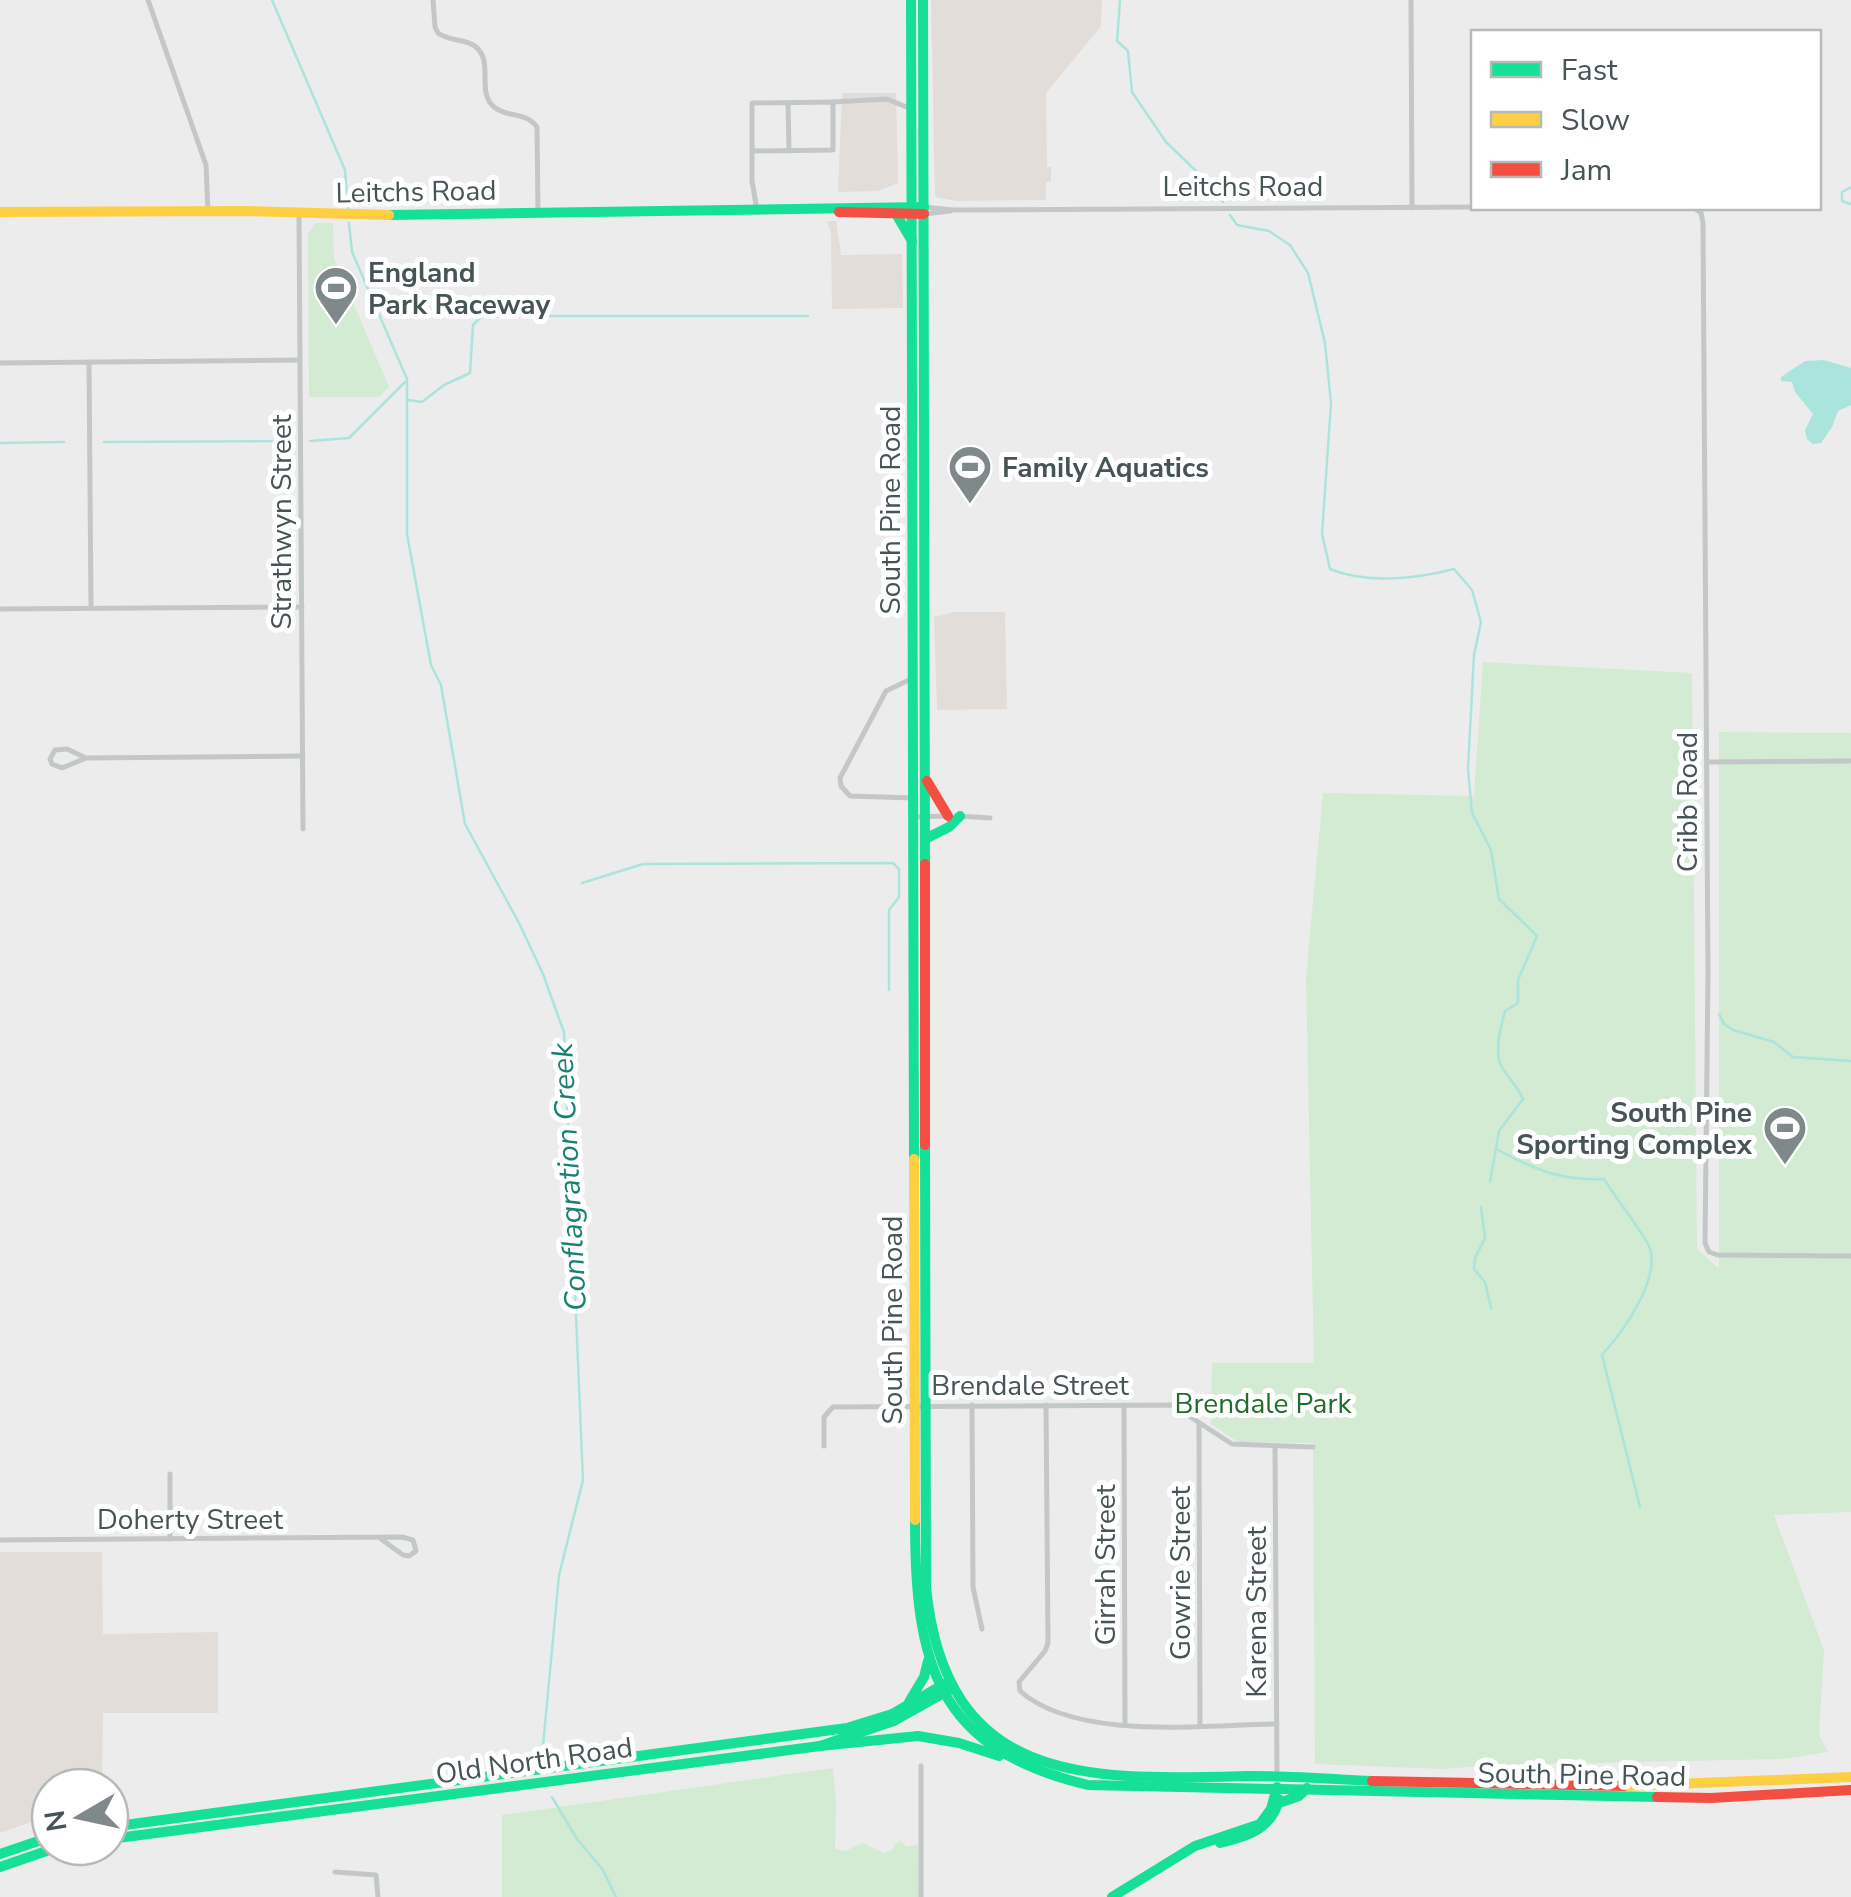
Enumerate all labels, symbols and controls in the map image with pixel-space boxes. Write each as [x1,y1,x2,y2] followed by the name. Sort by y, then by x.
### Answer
[1471,30,1821,210] legend
[1561,50,1618,91] text: Fast
[1561,100,1630,141] text: Slow
[1560,150,1612,191] text: Jam
[1163,168,1323,206] street label: Leitchs Road
[335,172,497,212] street label: Leitchs Road
[368,254,551,324] place label: England Park Raceway
[313,265,359,326] sports icon: England Park Raceway
[872,406,910,614] street label: South Pine Road
[263,414,301,630] street label: Strathwyn Street
[947,444,993,505] sports icon: Family Aquatics
[1002,449,1209,487] place label: Family Aquatics
[1669,732,1707,872] street label: Cribb Road
[542,1041,597,1312] water label: Conflagration Creek
[1516,1094,1753,1164] place label: South Pine Sporting Complex
[1762,1105,1808,1166] sports icon: South Pine Sporting Complex
[874,1216,912,1424] street label: South Pine Road
[931,1367,1129,1405] street label: Brendale Street
[1175,1385,1352,1423] park label: Brendale Park
[1087,1484,1125,1646] street label: Girrah Street
[1162,1486,1200,1660] street label: Gowrie Street
[97,1501,283,1539] street label: Doherty Street
[1238,1526,1276,1698] street label: Karena Street
[433,1728,635,1794] street label: Old North Road
[1477,1754,1687,1796] street label: South Pine Road
[30,1767,130,1867] north arrow
[36,1807,77,1834] text: N

